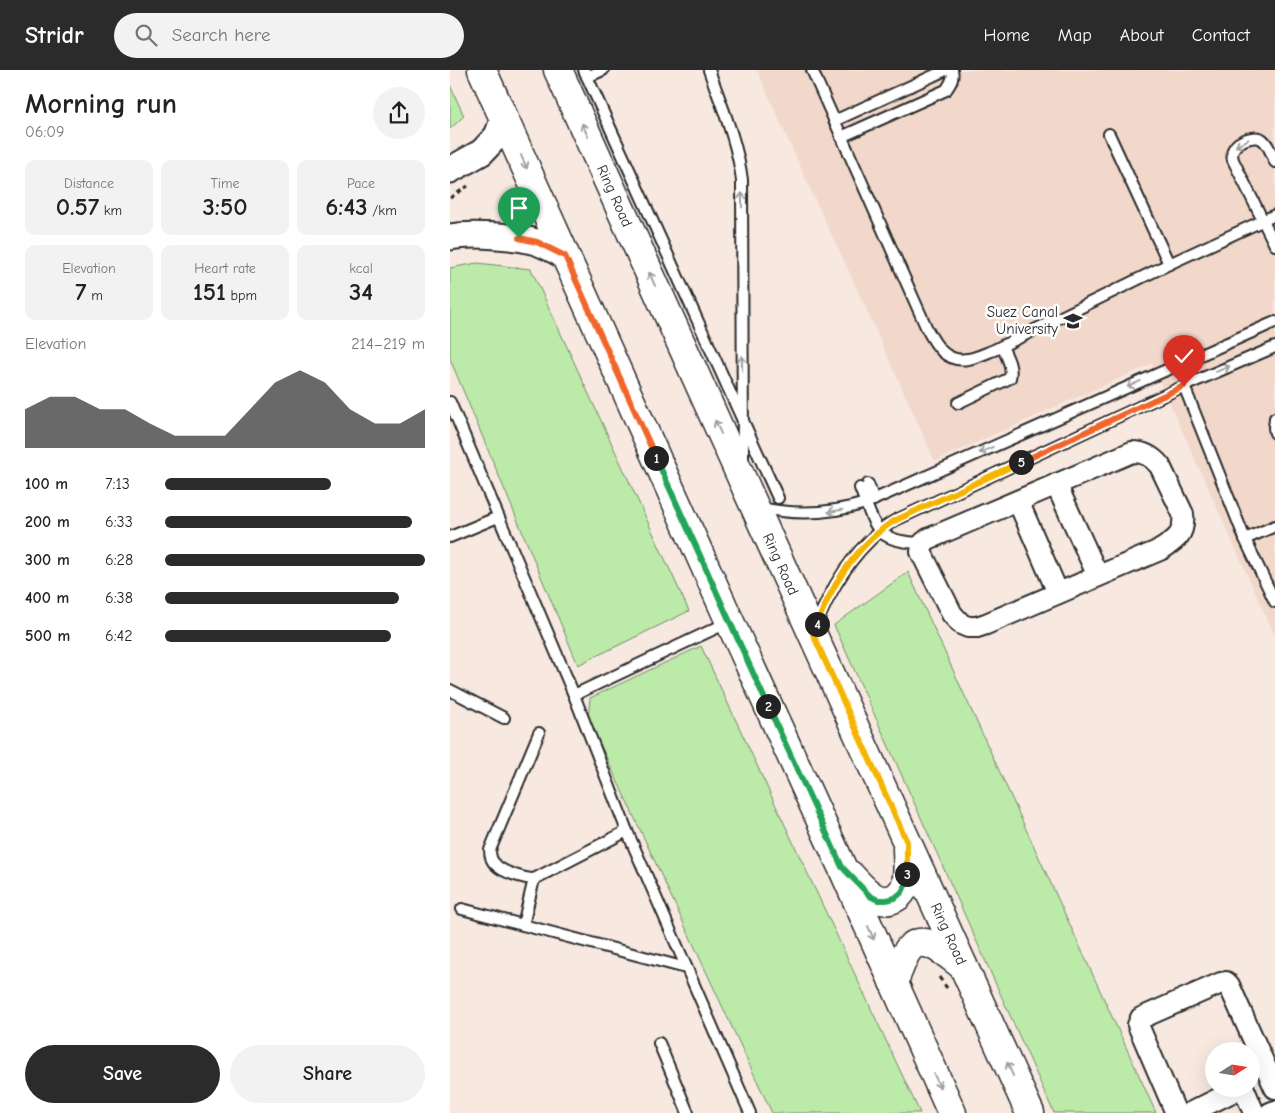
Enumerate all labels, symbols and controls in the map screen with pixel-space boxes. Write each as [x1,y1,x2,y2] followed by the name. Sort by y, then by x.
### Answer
[114,13,464,58] search box
[25,21,84,49] text: Stridr
[132,21,160,49] icon: search
[172,24,271,46] text: Search here
[983,25,1030,46] text: Home
[1058,25,1092,46] text: Map
[1120,25,1164,46] text: About
[1192,25,1250,46] text: Contact
[373,87,425,139] button: share
[25,88,177,120] text: Morning run
[25,123,65,141] text: 06:09
[580,123,590,138] one-way arrow
[1235,138,1249,148] one-way arrow
[519,154,529,169] one-way arrow
[593,162,636,230] street label: Ring Road
[64,175,114,192] text: Distance
[210,175,240,192] text: Time
[347,175,375,192] text: Pace
[498,187,540,238] pin
[56,192,99,221] text: 0.57
[202,192,248,221] text: 3:50
[325,192,368,221] text: 6:43
[737,192,747,208] one-way arrow
[505,194,533,222] icon: arrive
[99,202,122,219] text: km
[368,202,397,219] text: /km
[62,260,116,277] text: Elevation
[194,260,256,277] text: Heart rate
[349,260,373,277] text: kcal
[646,272,656,287] one-way arrow
[75,277,87,306] text: 7
[193,277,226,306] text: 151
[349,277,373,306] text: 34
[87,287,103,304] text: m
[226,287,257,304] text: bpm
[987,303,1058,338] place label: Suez Canal University
[1062,310,1084,332] school or university icon: Suez Canal University
[25,335,86,353] text: Elevation
[351,335,425,353] text: 214–219 m
[1163,335,1205,386] pin
[1170,342,1198,370] icon: check
[737,355,747,371] one-way arrow
[1215,364,1230,374] one-way arrow
[1127,380,1142,390] one-way arrow
[713,420,723,435] one-way arrow
[644,446,668,470] pin: 1
[979,446,994,456] one-way arrow
[654,450,659,467] text: 1
[1008,450,1034,474] pin: 5
[1018,454,1025,471] text: 5
[25,475,68,493] text: 100 m
[105,475,130,493] text: 7:13
[828,506,844,516] one-way arrow
[25,513,70,531] text: 200 m
[105,513,133,531] text: 6:33
[759,530,803,598] street label: Ring Road
[25,551,70,569] text: 300 m
[105,551,133,569] text: 6:28
[25,589,69,607] text: 400 m
[105,589,133,607] text: 6:38
[804,612,830,636] pin: 4
[814,616,821,633] text: 4
[25,627,70,645] text: 500 m
[105,627,133,645] text: 6:42
[756,694,780,718] pin: 2
[765,698,772,715] text: 2
[894,862,920,886] pin: 3
[904,866,911,883] text: 3
[927,900,970,968] street label: Ring Road
[867,925,877,940] one-way arrow
[1205,1042,1260,1098] north arrow
[1205,1042,1260,1097] map controls
[25,1045,220,1103] button: Save
[230,1045,425,1103] button: Share
[1005,1062,1014,1077] one-way arrow
[933,1073,943,1088] one-way arrow

